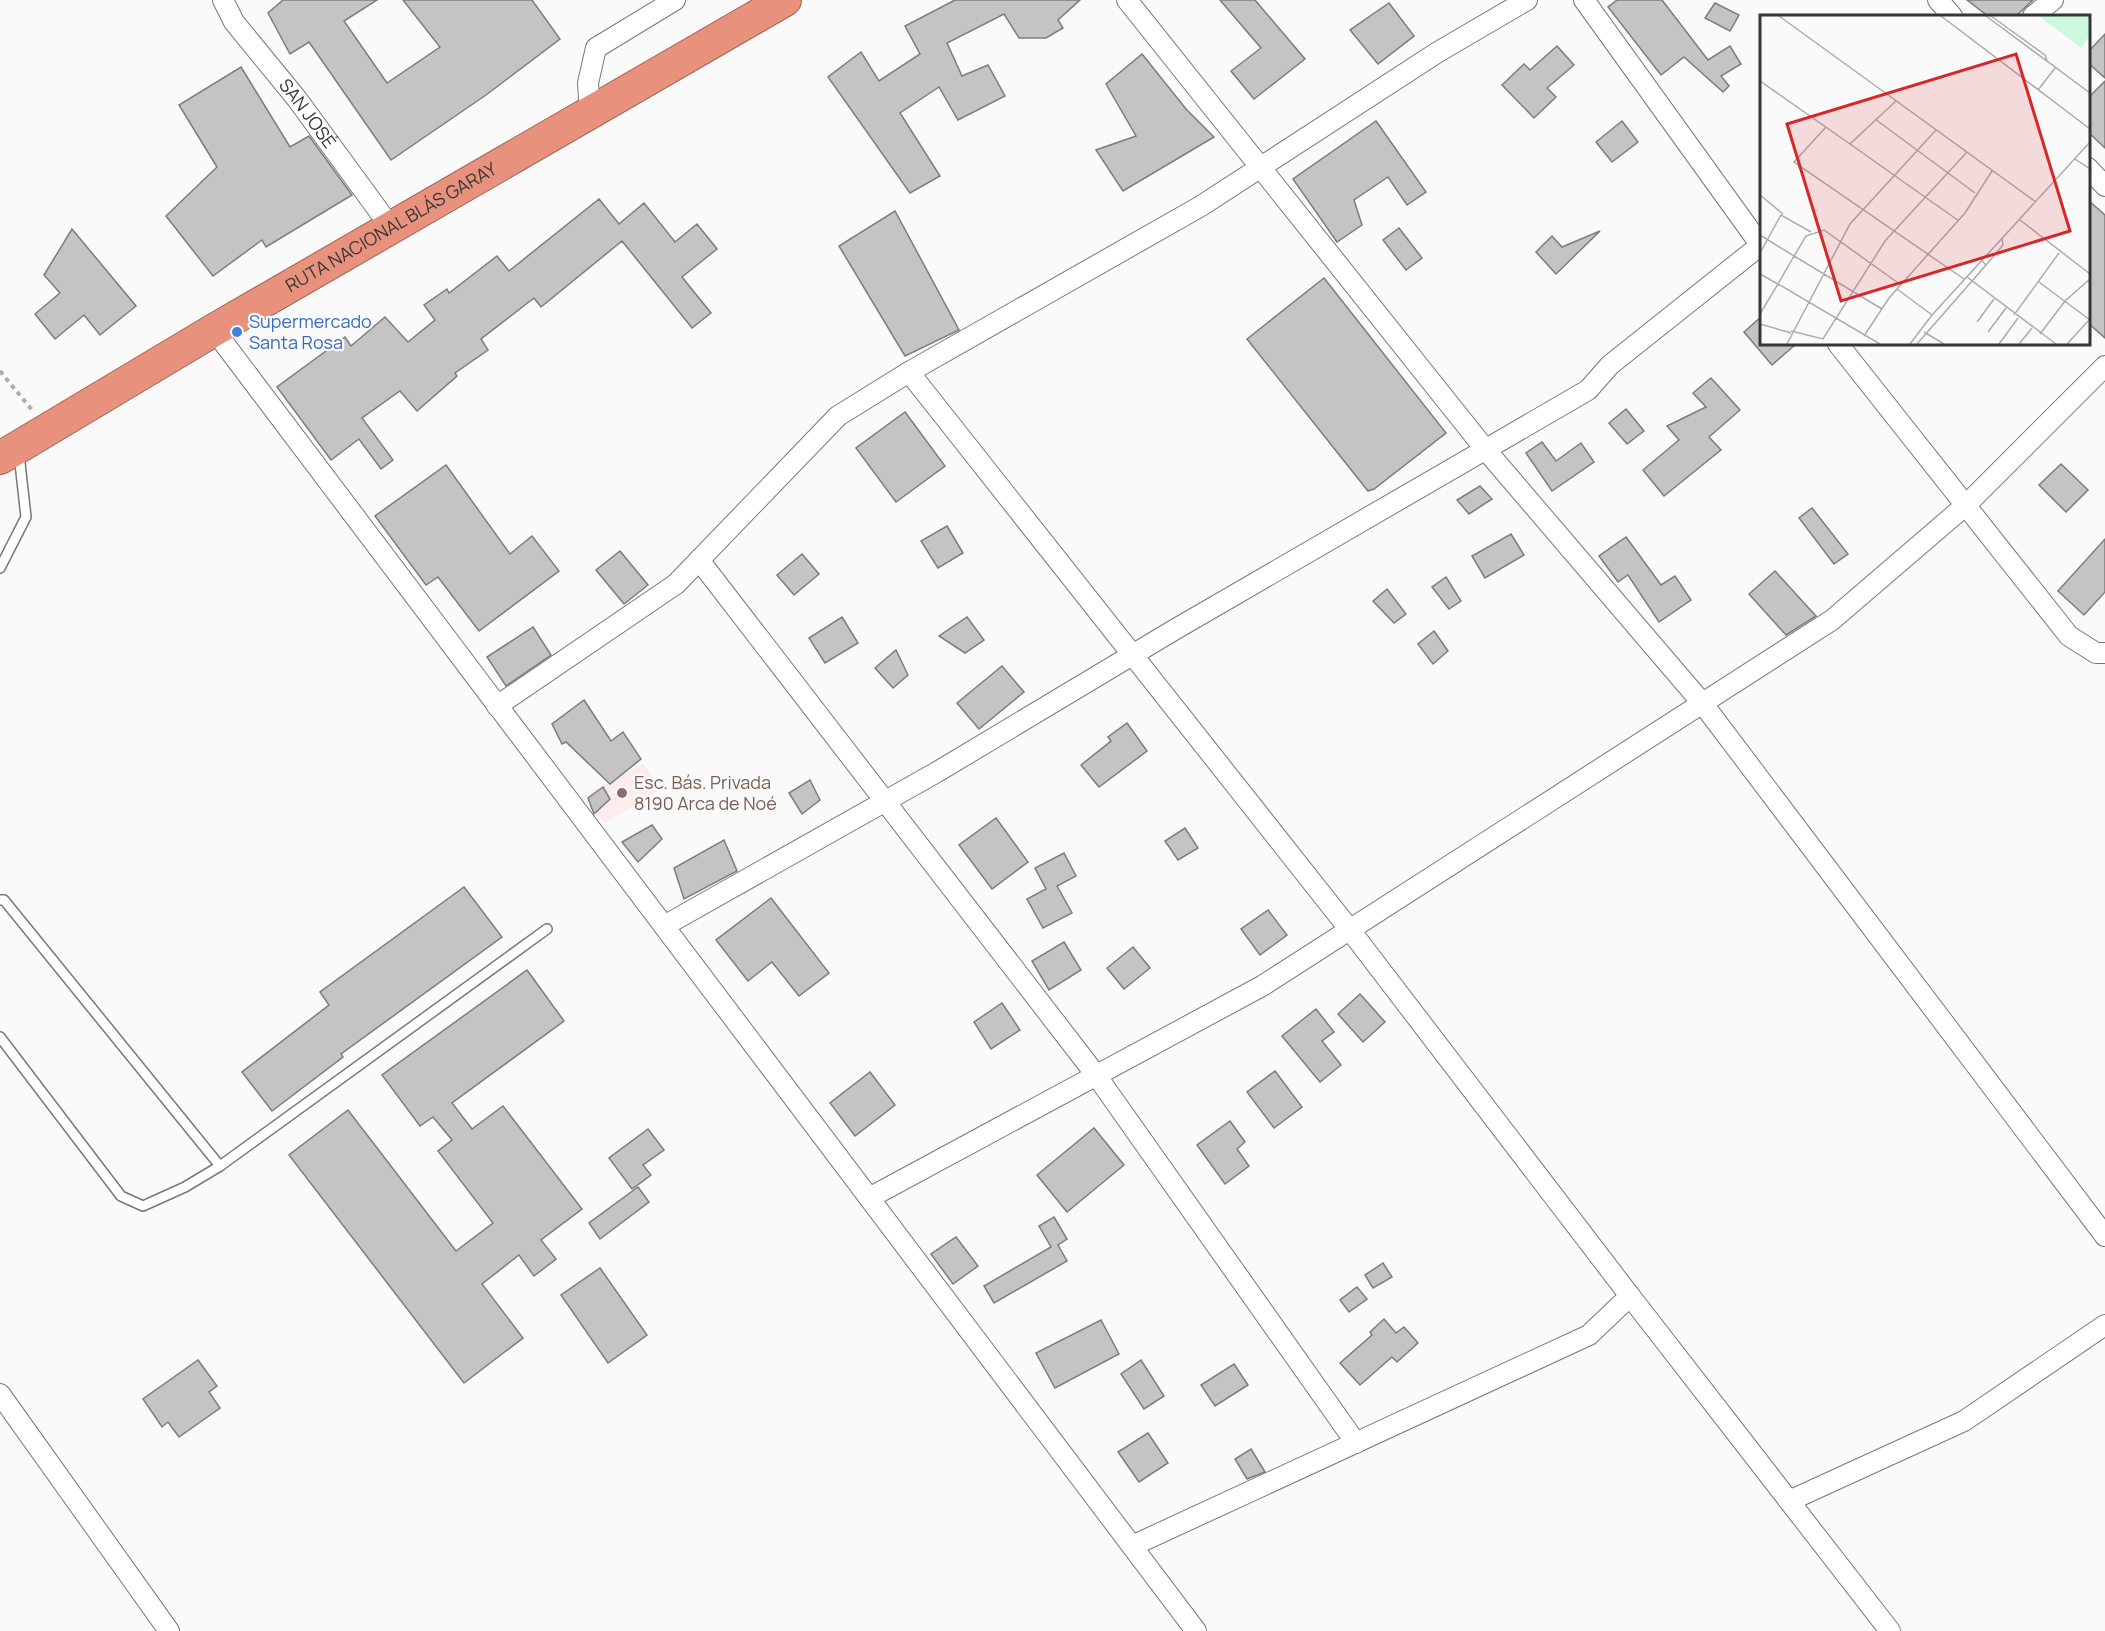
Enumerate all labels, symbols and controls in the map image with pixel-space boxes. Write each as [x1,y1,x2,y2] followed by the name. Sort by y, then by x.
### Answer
[1760,15,2090,345] inset map
[274,73,342,153] street label: SAN JOSÉ
[281,156,501,297] street label: RUTA NACIONAL BLÁS GARAY
[249,309,372,354] place label: Supermercado Santa Rosa
[230,325,244,339] marker: Supermercado Santa Rosa
[634,770,777,815] place label: Esc. Bás. Privada 8190 Arca de Noé
[615,786,629,800] marker: Esc. Bás. Privada 8190 Arca de Noé

